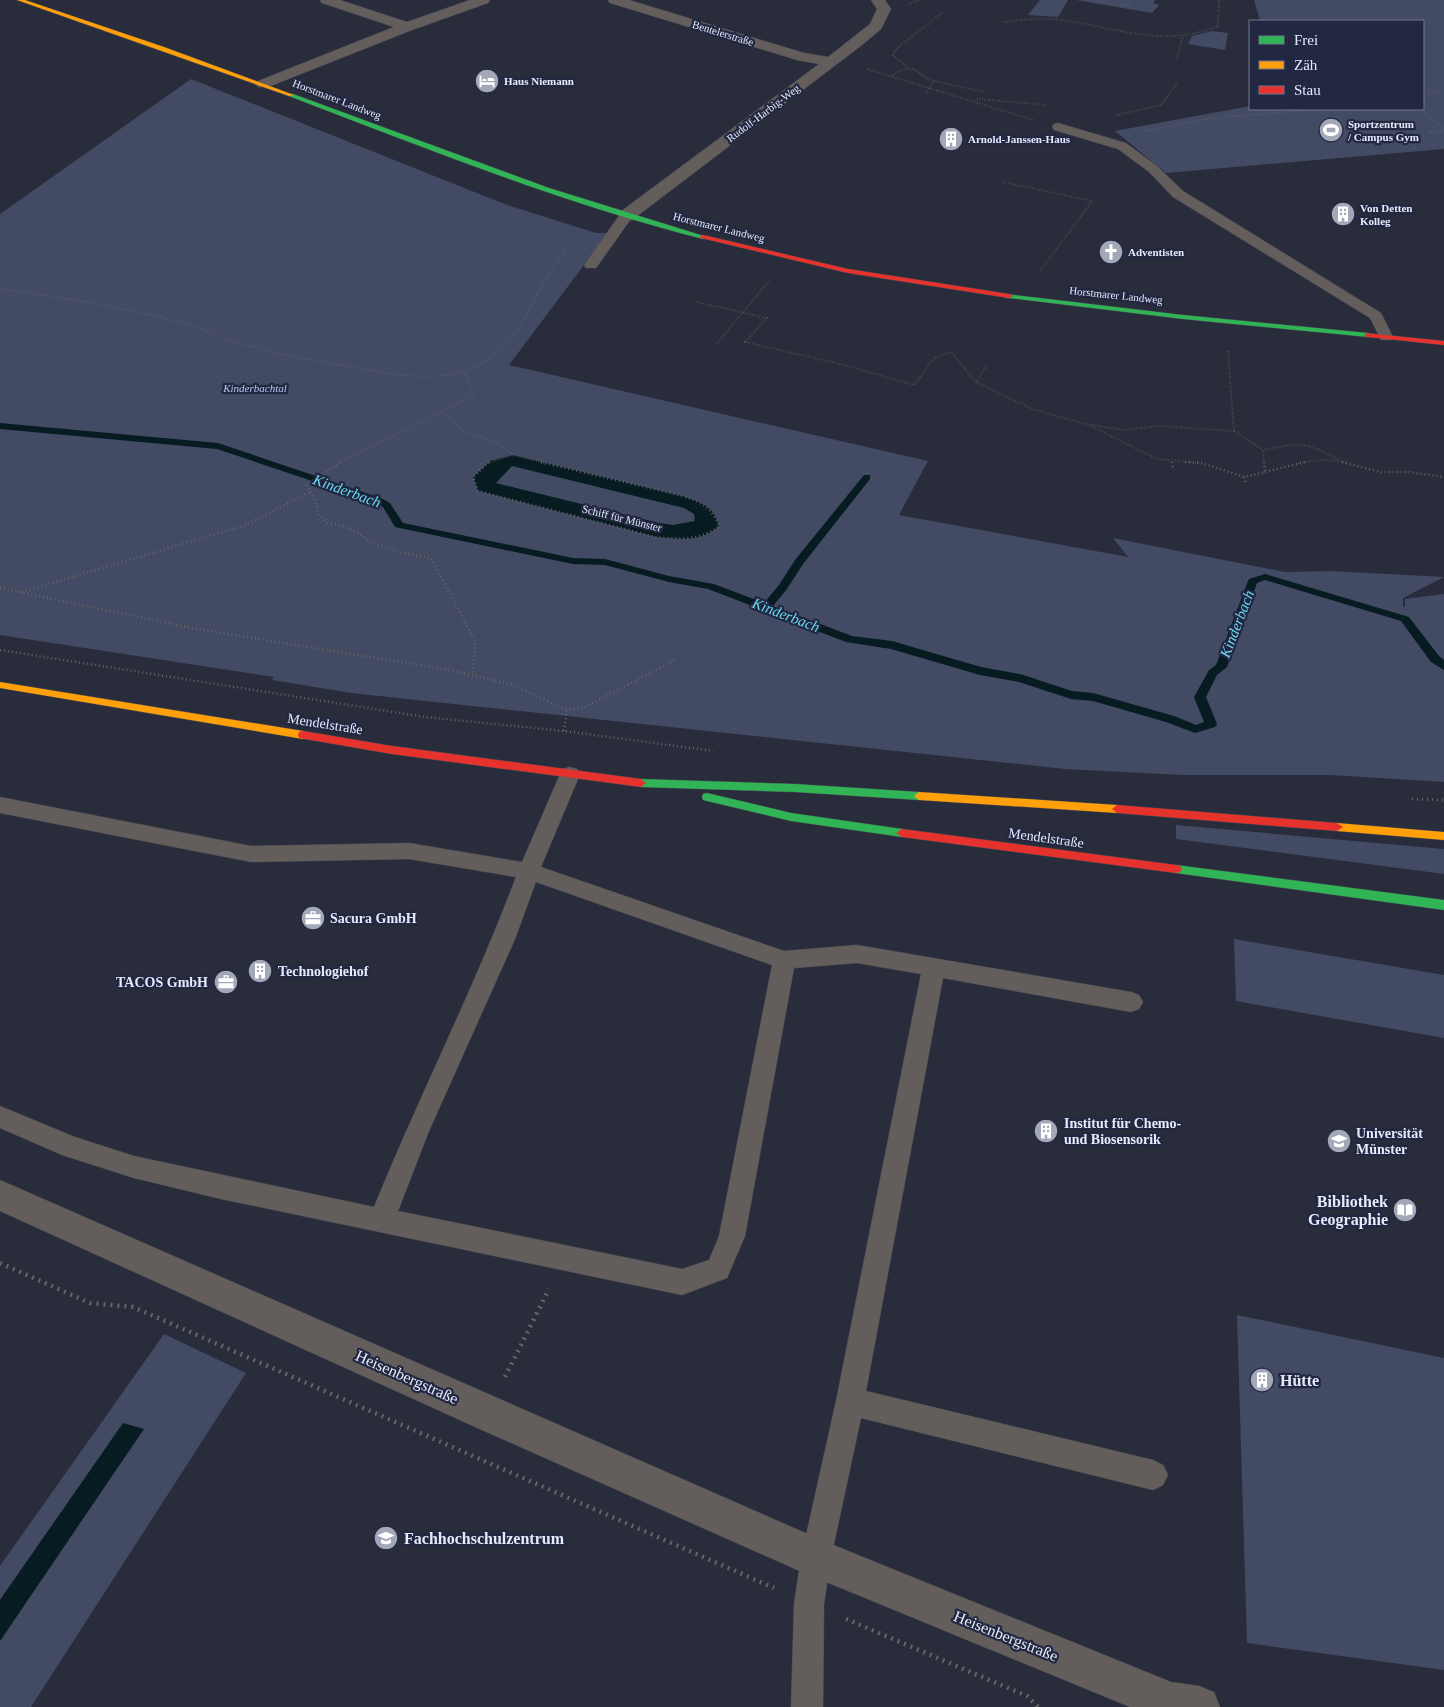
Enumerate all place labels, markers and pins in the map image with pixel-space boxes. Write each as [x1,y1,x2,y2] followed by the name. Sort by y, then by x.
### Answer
[474,68,500,94] hotel icon: Haus Niemann
[504,75,574,87] place label: Haus Niemann
[1318,117,1344,143] sports icon: Sportzentrum / Campus Gym
[1347,118,1419,143] place label: Sportzentrum / Campus Gym
[938,126,964,152] building icon: Arnold-Janssen-Haus
[968,133,1071,145] place label: Arnold-Janssen-Haus
[1330,201,1356,227] building icon: Von Detten Kolleg
[1360,202,1412,227] place label: Von Detten Kolleg
[1098,239,1124,265] church icon: Adventisten
[1128,246,1184,258] place label: Adventisten
[300,905,326,931] office icon: Sacura GmbH
[330,911,417,926] place label: Sacura GmbH
[247,958,273,984] building icon: Technologiehof
[278,964,369,979] place label: Technologiehof
[213,969,239,995] office icon: TACOS GmbH
[116,975,208,990] place label: TACOS GmbH
[1064,1116,1182,1147] place label: Institut für Chemo- und Biosensorik
[1033,1118,1059,1144] building icon: Institut für Chemo- und Biosensorik
[1356,1126,1423,1157] place label: Universität Münster
[1326,1128,1352,1154] school or university icon: Universität Münster
[1308,1193,1388,1229] place label: Bibliothek Geographie
[1392,1197,1418,1223] library icon: Bibliothek Geographie
[1249,1367,1275,1393] building icon: Hütte
[1280,1372,1319,1389] place label: Hütte
[373,1525,399,1551] school or university icon: Fachhochschulzentrum
[404,1530,565,1547] place label: Fachhochschulzentrum

